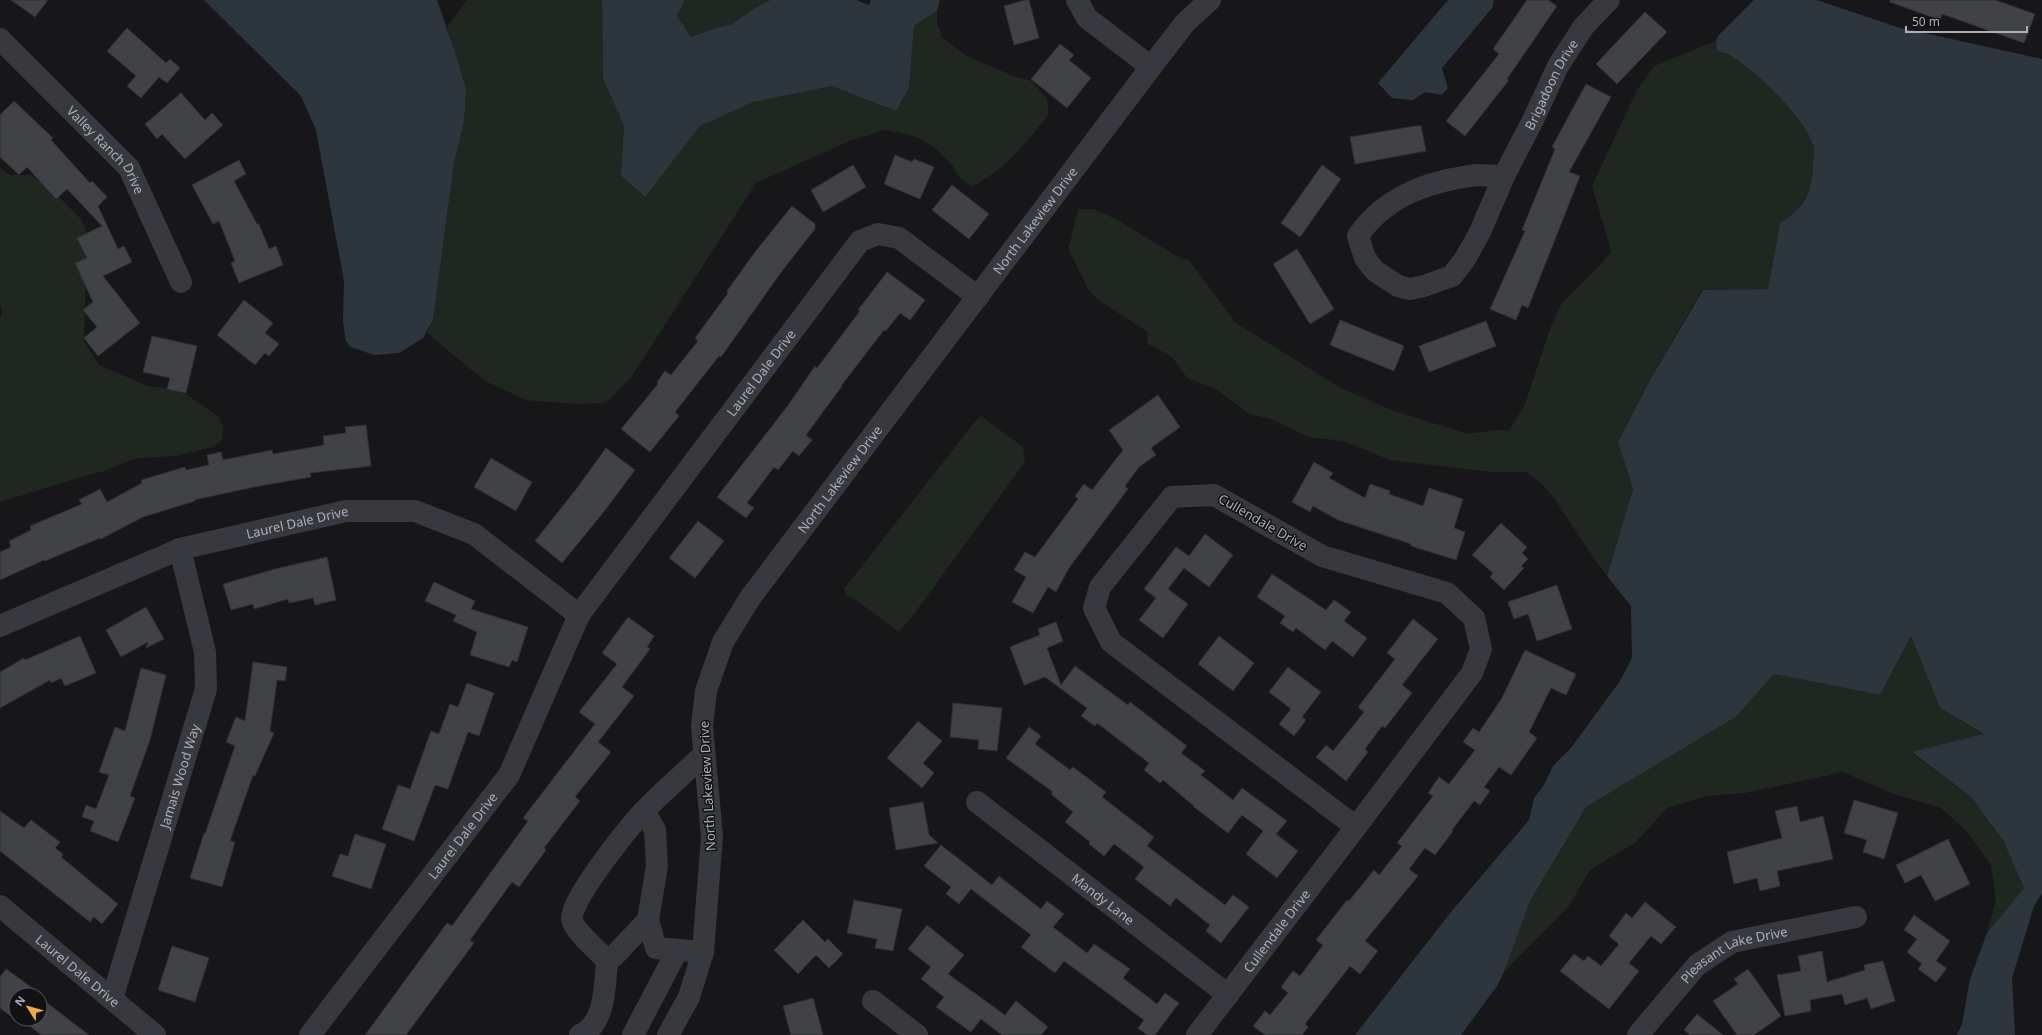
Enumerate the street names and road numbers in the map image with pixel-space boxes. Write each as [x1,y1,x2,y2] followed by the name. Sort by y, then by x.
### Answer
[1520,36,1582,133] street label: Brigadoon Drive
[63,102,149,197] street label: Valley Ranch Drive
[989,163,1081,278] street label: North Lakeview Drive
[722,326,800,420] street label: Laurel Dale Drive
[793,422,886,537] street label: North Lakeview Drive
[1215,489,1311,555] street label: Cullendale Drive
[244,502,350,543] street label: Laurel Dale Drive
[155,721,204,832] street label: Jamais Wood Way
[695,721,719,851] street label: North Lakeview Drive
[424,789,501,883] street label: Laurel Dale Drive
[1068,869,1138,929] street label: Mandy Lane
[1239,886,1314,976] street label: Cullendale Drive
[1676,922,1789,987] street label: Pleasant Lake Drive
[32,930,124,1011] street label: Laurel Dale Drive

